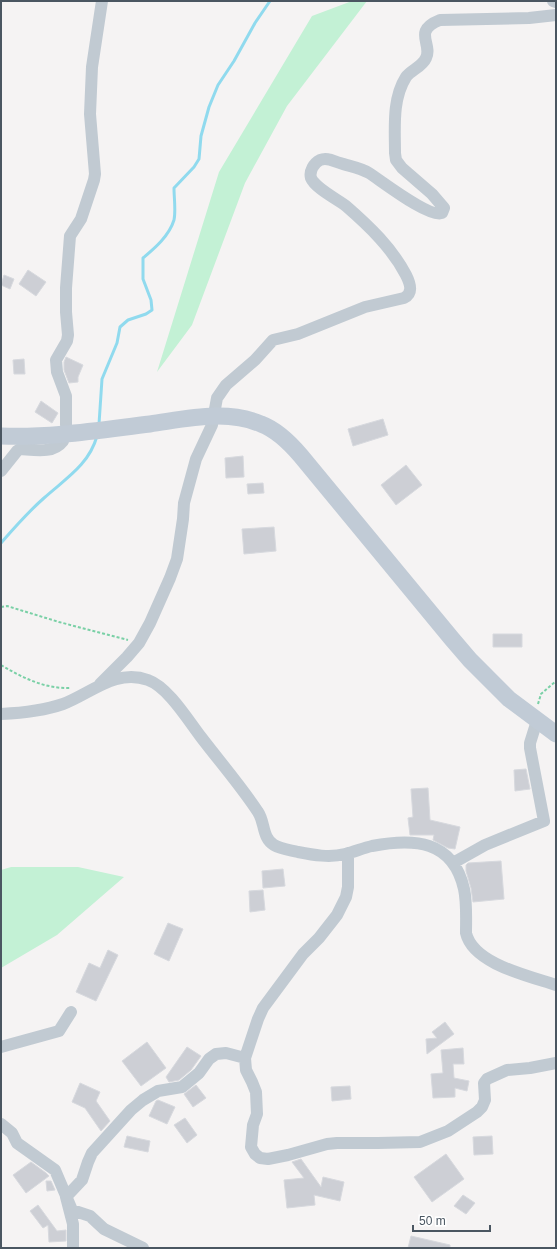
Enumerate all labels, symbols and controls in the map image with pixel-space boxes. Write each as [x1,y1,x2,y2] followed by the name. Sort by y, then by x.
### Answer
[413,1207,490,1233] scale bar
[419,1214,446,1228] text: 50 m

